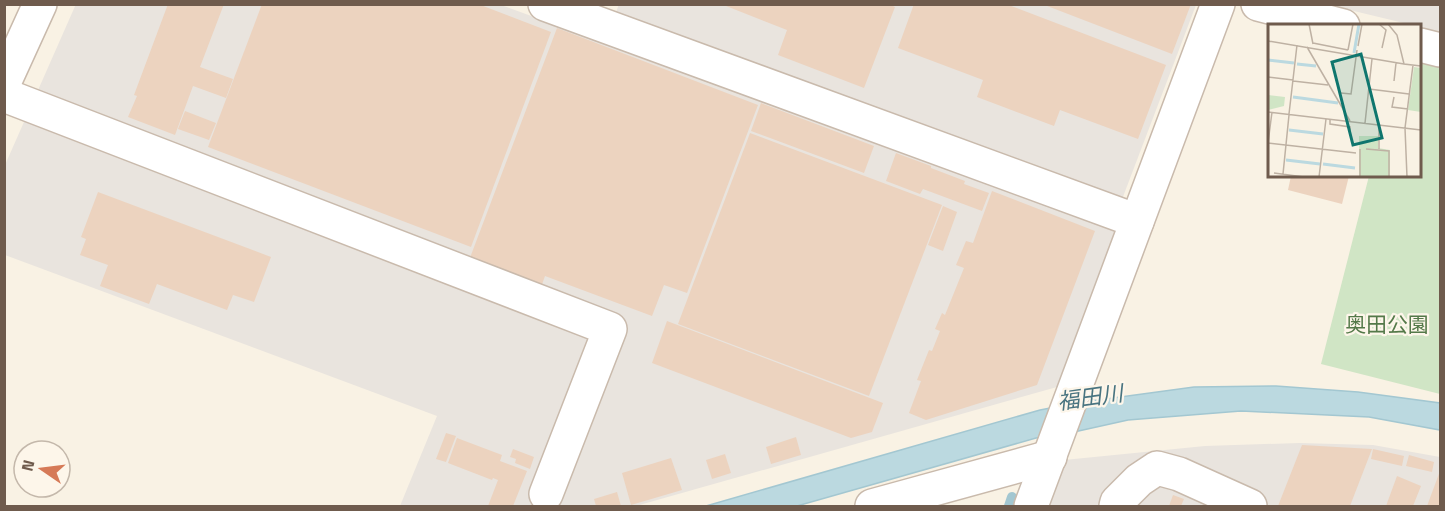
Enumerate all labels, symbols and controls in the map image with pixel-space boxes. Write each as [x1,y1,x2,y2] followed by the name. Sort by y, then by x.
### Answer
[1268,24,1421,177] inset map
[1345,308,1429,340] park label: 奥田公園
[1055,375,1127,418] water label: 福田川
[12,439,72,499] north arrow
[14,457,40,474] text: N

